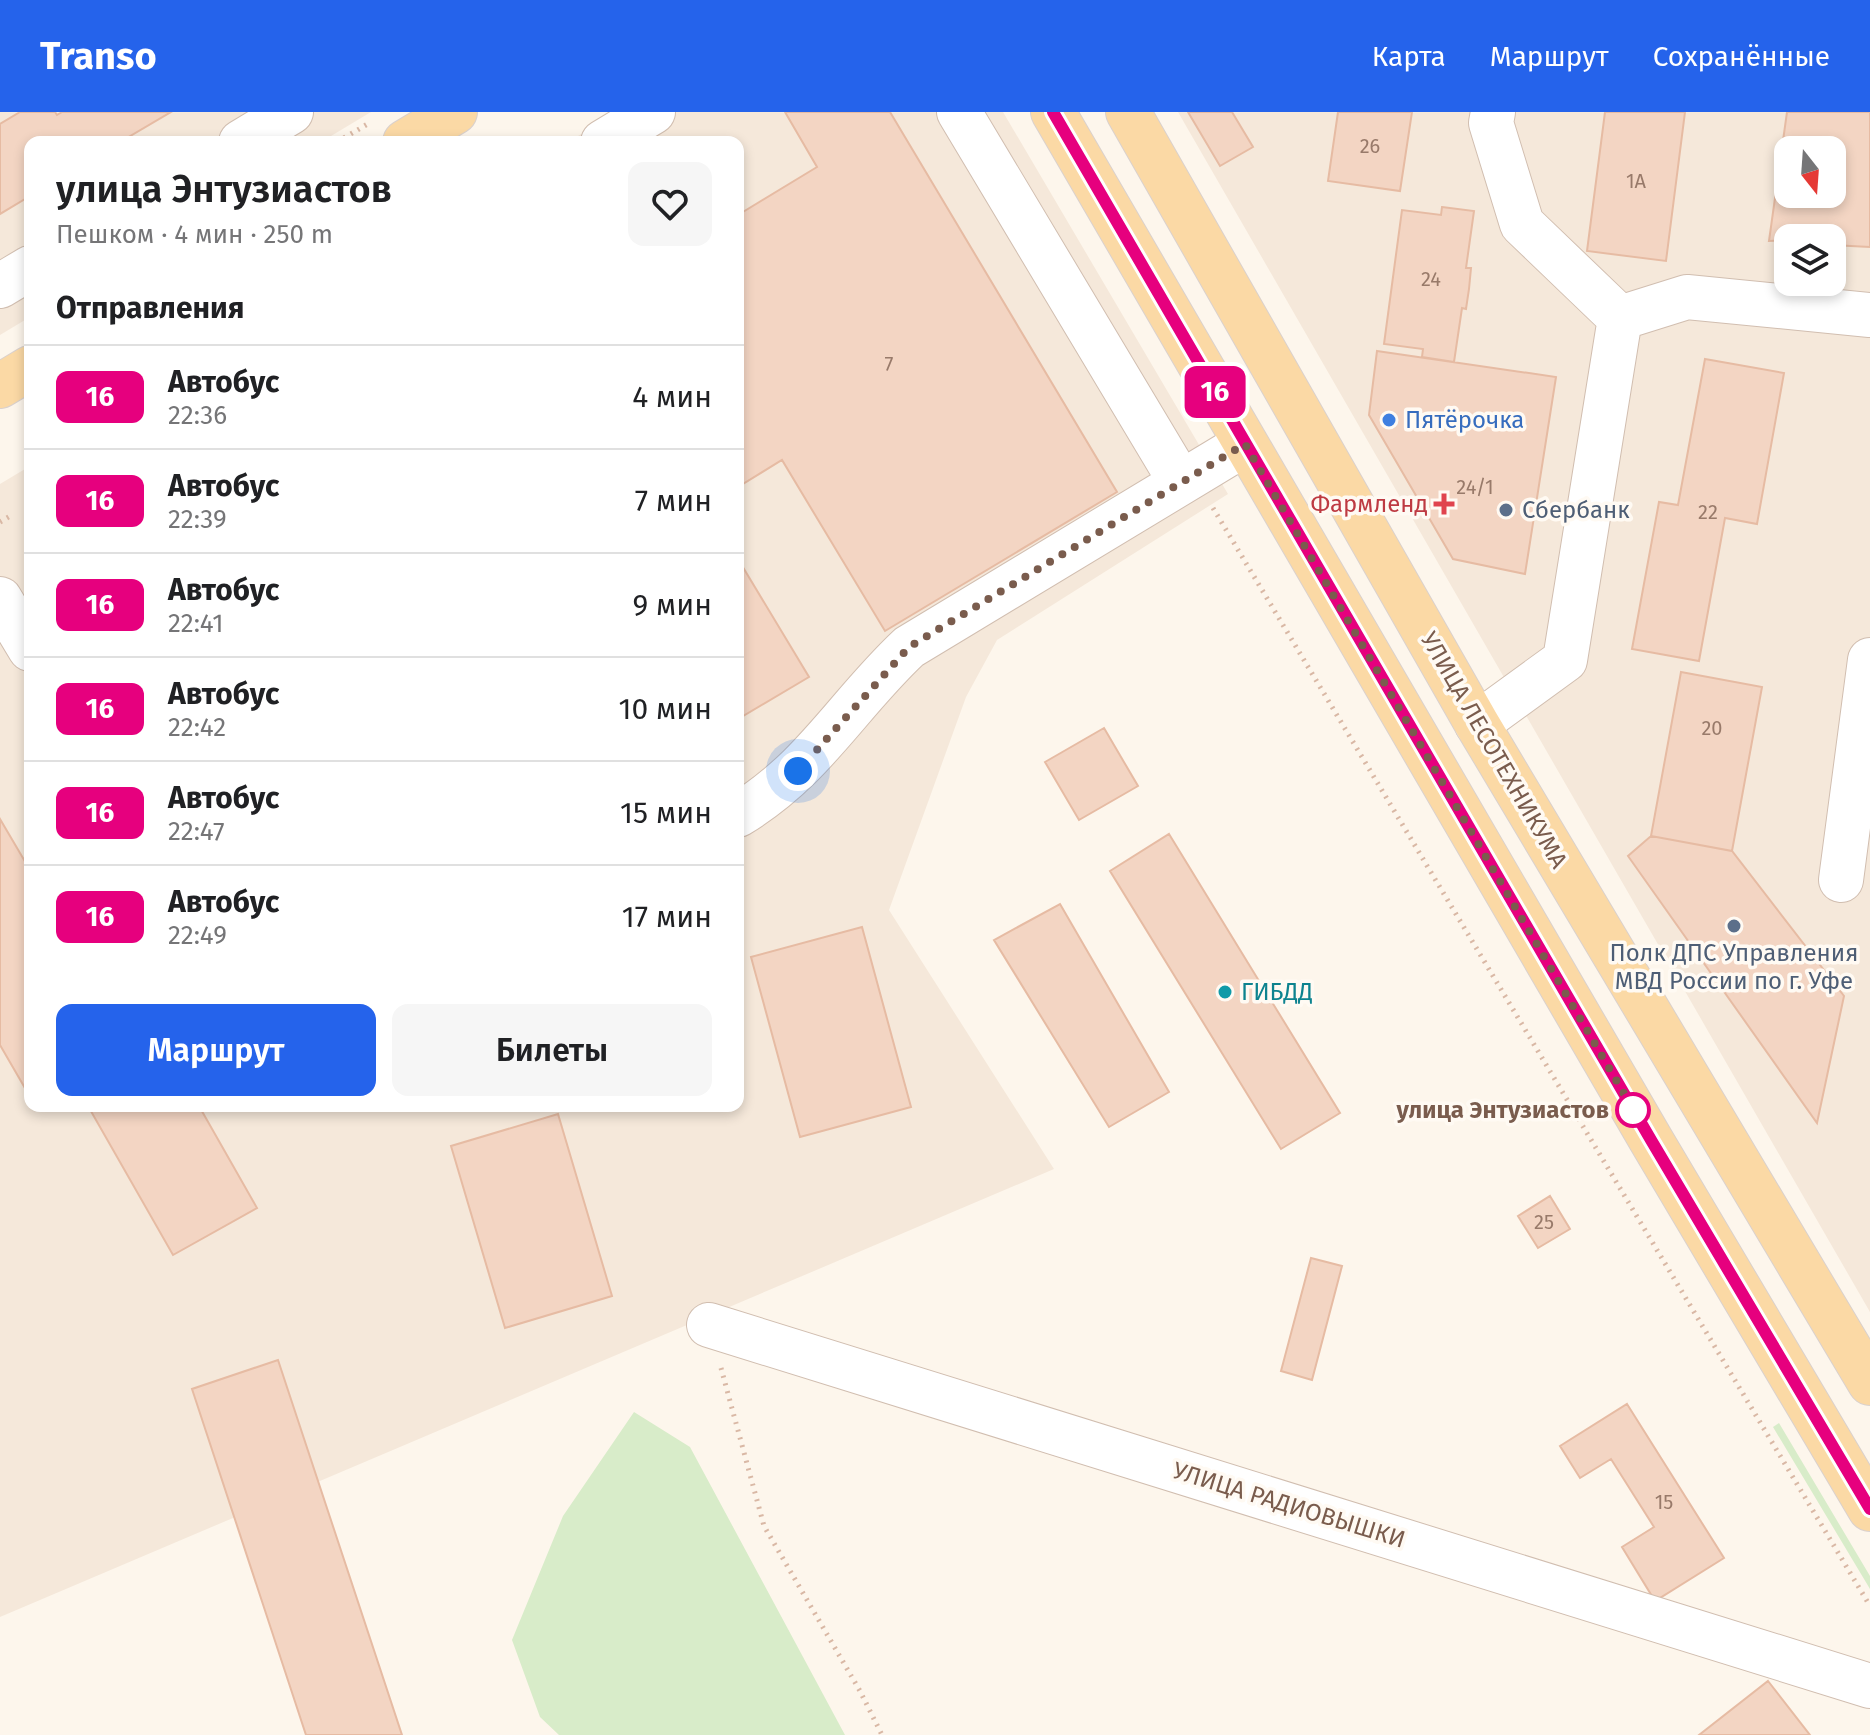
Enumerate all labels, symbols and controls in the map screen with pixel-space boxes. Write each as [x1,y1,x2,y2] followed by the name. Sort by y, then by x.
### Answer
[40,33,157,79] text: Transo
[1372,40,1446,73] text: Карта
[1490,40,1609,73] text: Маршрут
[1653,40,1830,73] text: Сохранённые
[1360,134,1380,158] house number: 26
[1774,136,1846,208] north arrow
[1774,136,1846,296] map controls
[628,162,712,246] button: heart
[56,166,392,212] text: улица Энтузиастов
[1626,169,1647,193] house number: 1А
[56,219,333,250] text: Пешком · 4 мин · 250 m
[1774,224,1846,296] button: layers
[1421,267,1441,291] house number: 24
[56,290,245,326] text: Отправления
[885,352,894,376] house number: 7
[168,364,279,400] text: Автобус
[1179,366,1251,418] line badge: 16
[1201,375,1229,408] text: 16
[632,379,712,415] text: 4 мин
[86,380,114,413] text: 16
[168,400,227,431] text: 22:36
[1405,406,1524,434] place label: Пятёрочка
[1380,411,1398,429] marker: Пятёрочка
[168,468,279,504] text: Автобус
[1456,475,1494,499] house number: 24/1
[635,483,712,519] text: 7 мин
[86,484,114,517] text: 16
[1311,490,1428,518] place label: Фармленд
[1435,495,1453,513] marker: Фармленд
[1522,496,1630,524] place label: Сбербанк
[1698,500,1718,524] house number: 22
[1497,501,1515,519] marker: Сбербанк
[168,504,227,535] text: 22:39
[168,572,279,608] text: Автобус
[632,587,712,623] text: 9 мин
[86,588,114,621] text: 16
[168,608,223,639] text: 22:41
[1415,627,1573,873] street label: УЛИЦА ЛЕСОТЕХНИКУМА
[168,676,279,712] text: Автобус
[618,691,712,727] text: 10 мин
[86,692,114,725] text: 16
[168,712,226,743] text: 22:42
[1701,716,1723,740] house number: 20
[778,751,818,791] your location
[168,780,279,816] text: Автобус
[620,795,712,831] text: 15 мин
[86,796,114,829] text: 16
[168,816,225,847] text: 22:47
[168,884,279,920] text: Автобус
[622,899,712,935] text: 17 мин
[86,900,114,933] text: 16
[1725,917,1743,935] marker: Полк ДПС Управления МВД России по г. Уфе
[168,920,227,951] text: 22:49
[1610,939,1858,995] place label: Полк ДПС Управления МВД России по г. Уфе
[1241,978,1313,1006] place label: ГИБДД
[1216,983,1234,1001] marker: ГИБДД
[56,1004,376,1096] button: Маршрут
[392,1004,712,1096] button: Билеты
[1616,1093,1650,1127] marker: улица Энтузиастов
[1396,1096,1609,1124] place label: улица Энтузиастов
[1534,1210,1554,1234] house number: 25
[1169,1456,1409,1554] street label: УЛИЦА РАДИОВЫШКИ
[1655,1490,1673,1514] house number: 15

